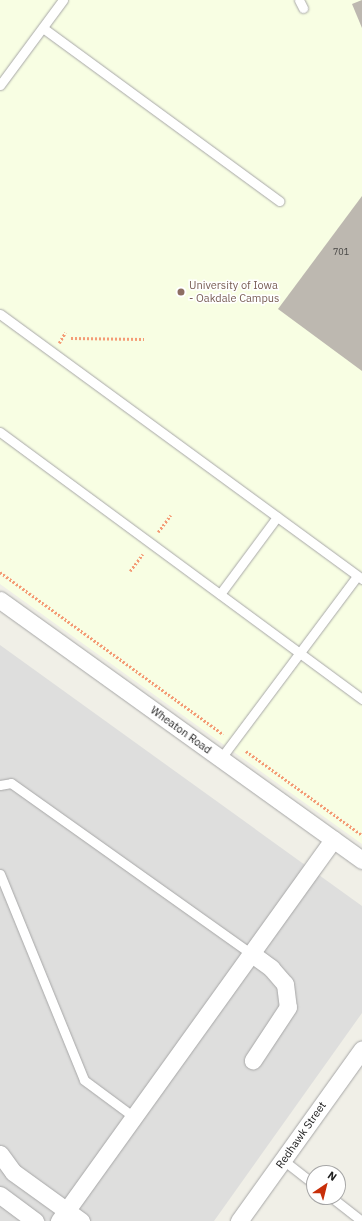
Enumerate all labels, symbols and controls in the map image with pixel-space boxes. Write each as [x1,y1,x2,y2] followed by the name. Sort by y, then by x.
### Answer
[333,247,349,257] house number: 701
[189,279,279,305] place label: University of Iowa - Oakdale Campus
[176,287,186,297] marker: University of Iowa - Oakdale Campus
[148,703,214,757] street label: Wheaton Road
[273,1099,329,1171] street label: Redhawk Street
[306,1165,346,1205] north arrow
[325,1168,340,1184] text: N

